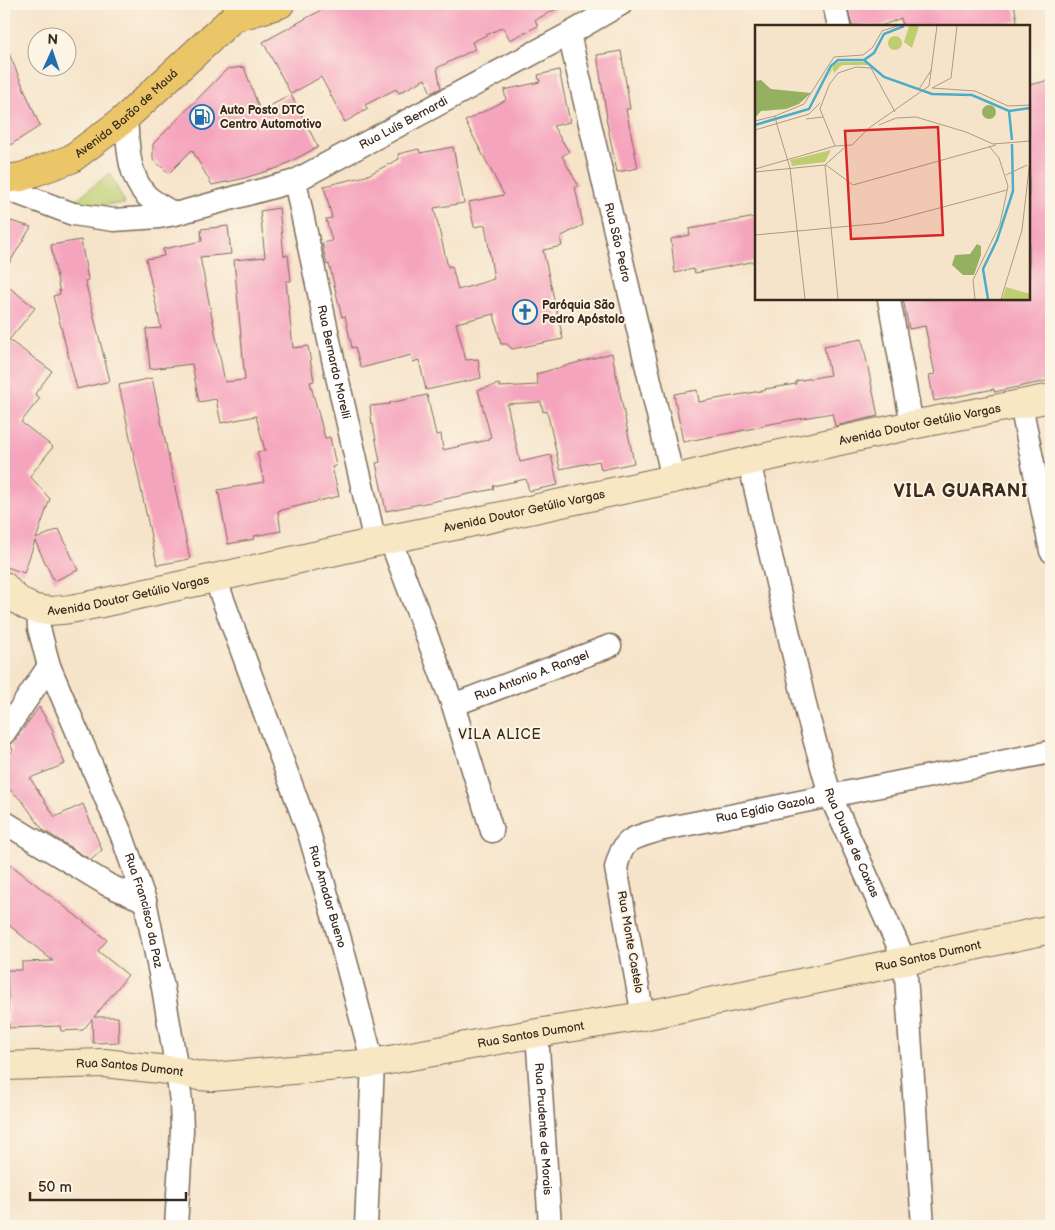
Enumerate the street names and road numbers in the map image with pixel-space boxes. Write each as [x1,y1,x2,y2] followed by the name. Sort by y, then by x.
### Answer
[72,66,181,161] street label: Avenida Barão de Mauá
[357,93,450,153] street label: Rua Luís Bernardi
[601,201,634,284] street label: Rua São Pedro
[314,304,354,420] street label: Rua Bernardo Morelli
[838,400,1002,448] street label: Avenida Doutor Getúlio Vargas
[442,486,606,535] street label: Avenida Doutor Getúlio Vargas
[47,572,211,618] street label: Avenida Doutor Getúlio Vargas
[472,647,591,704] street label: Rua Antonio A. Rangel
[821,786,883,900] street label: Rua Duque de Caxias
[714,792,816,826] street label: Rua Egídio Gazola
[305,843,350,950] street label: Rua Amador Bueno
[121,851,166,969] street label: Rua Francisco da Paz
[614,889,646,995] street label: Rua Monte Castelo
[874,937,983,975] street label: Rua Santos Dumont
[476,1018,585,1051] street label: Rua Santos Dumont
[76,1055,185,1080] street label: Rua Santos Dumont
[532,1062,555,1195] street label: Rua Prudente de Morais

